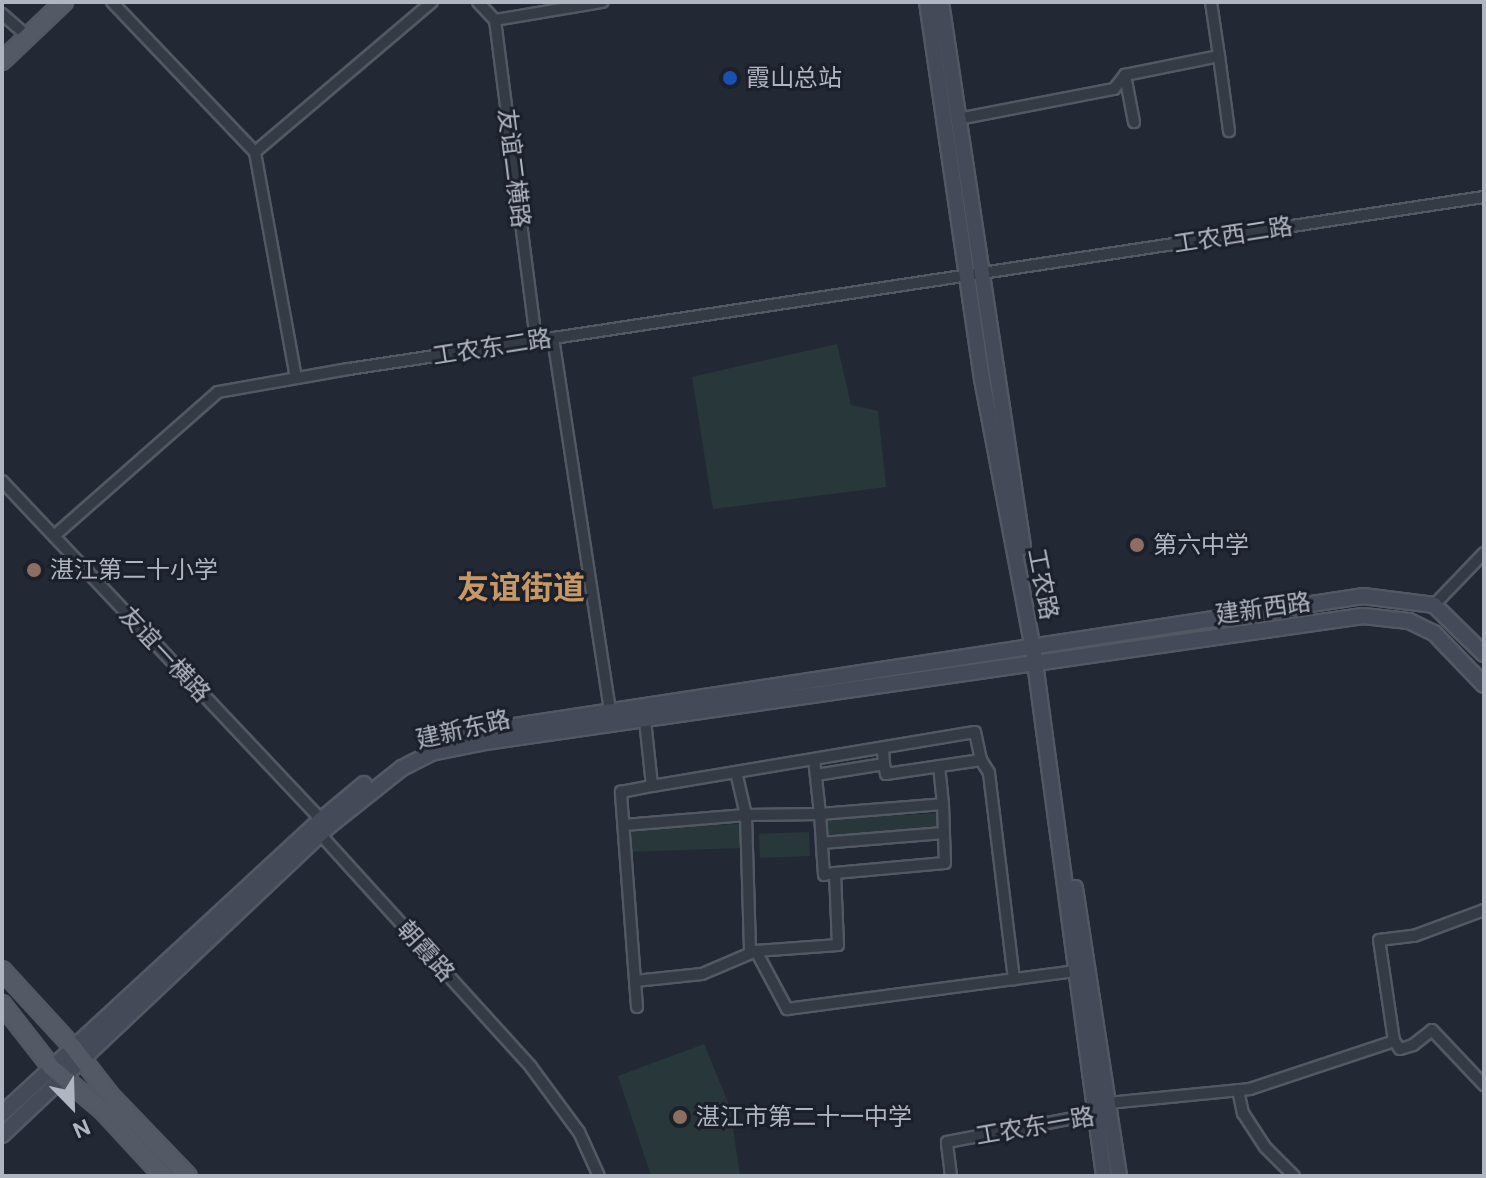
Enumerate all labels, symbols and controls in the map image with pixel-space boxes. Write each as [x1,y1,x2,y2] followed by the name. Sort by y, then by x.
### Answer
[746,64,842,92] place label: 霞山总站
[721,69,739,87] marker: 霞山总站
[492,107,536,229] street label: 友谊二横路
[1171,211,1295,259] street label: 工农西二路
[430,323,554,371] street label: 工农东二路
[1153,531,1249,559] place label: 第六中学
[1128,536,1146,554] marker: 第六中学
[1022,546,1064,622] street label: 工农路
[50,556,218,584] place label: 湛江第二十小学
[25,561,43,579] marker: 湛江第二十小学
[457,569,585,607] district label: 友谊街道
[1213,587,1313,629] street label: 建新西路
[114,600,216,708] street label: 友谊一横路
[413,704,513,754] street label: 建新东路
[391,915,461,987] street label: 朝霞路
[32,1066,112,1146] north arrow
[973,1101,1097,1151] street label: 工农东一路
[696,1103,912,1131] place label: 湛江市第二十一中学
[671,1108,689,1126] marker: 湛江市第二十一中学
[69,1112,95,1145] text: N

